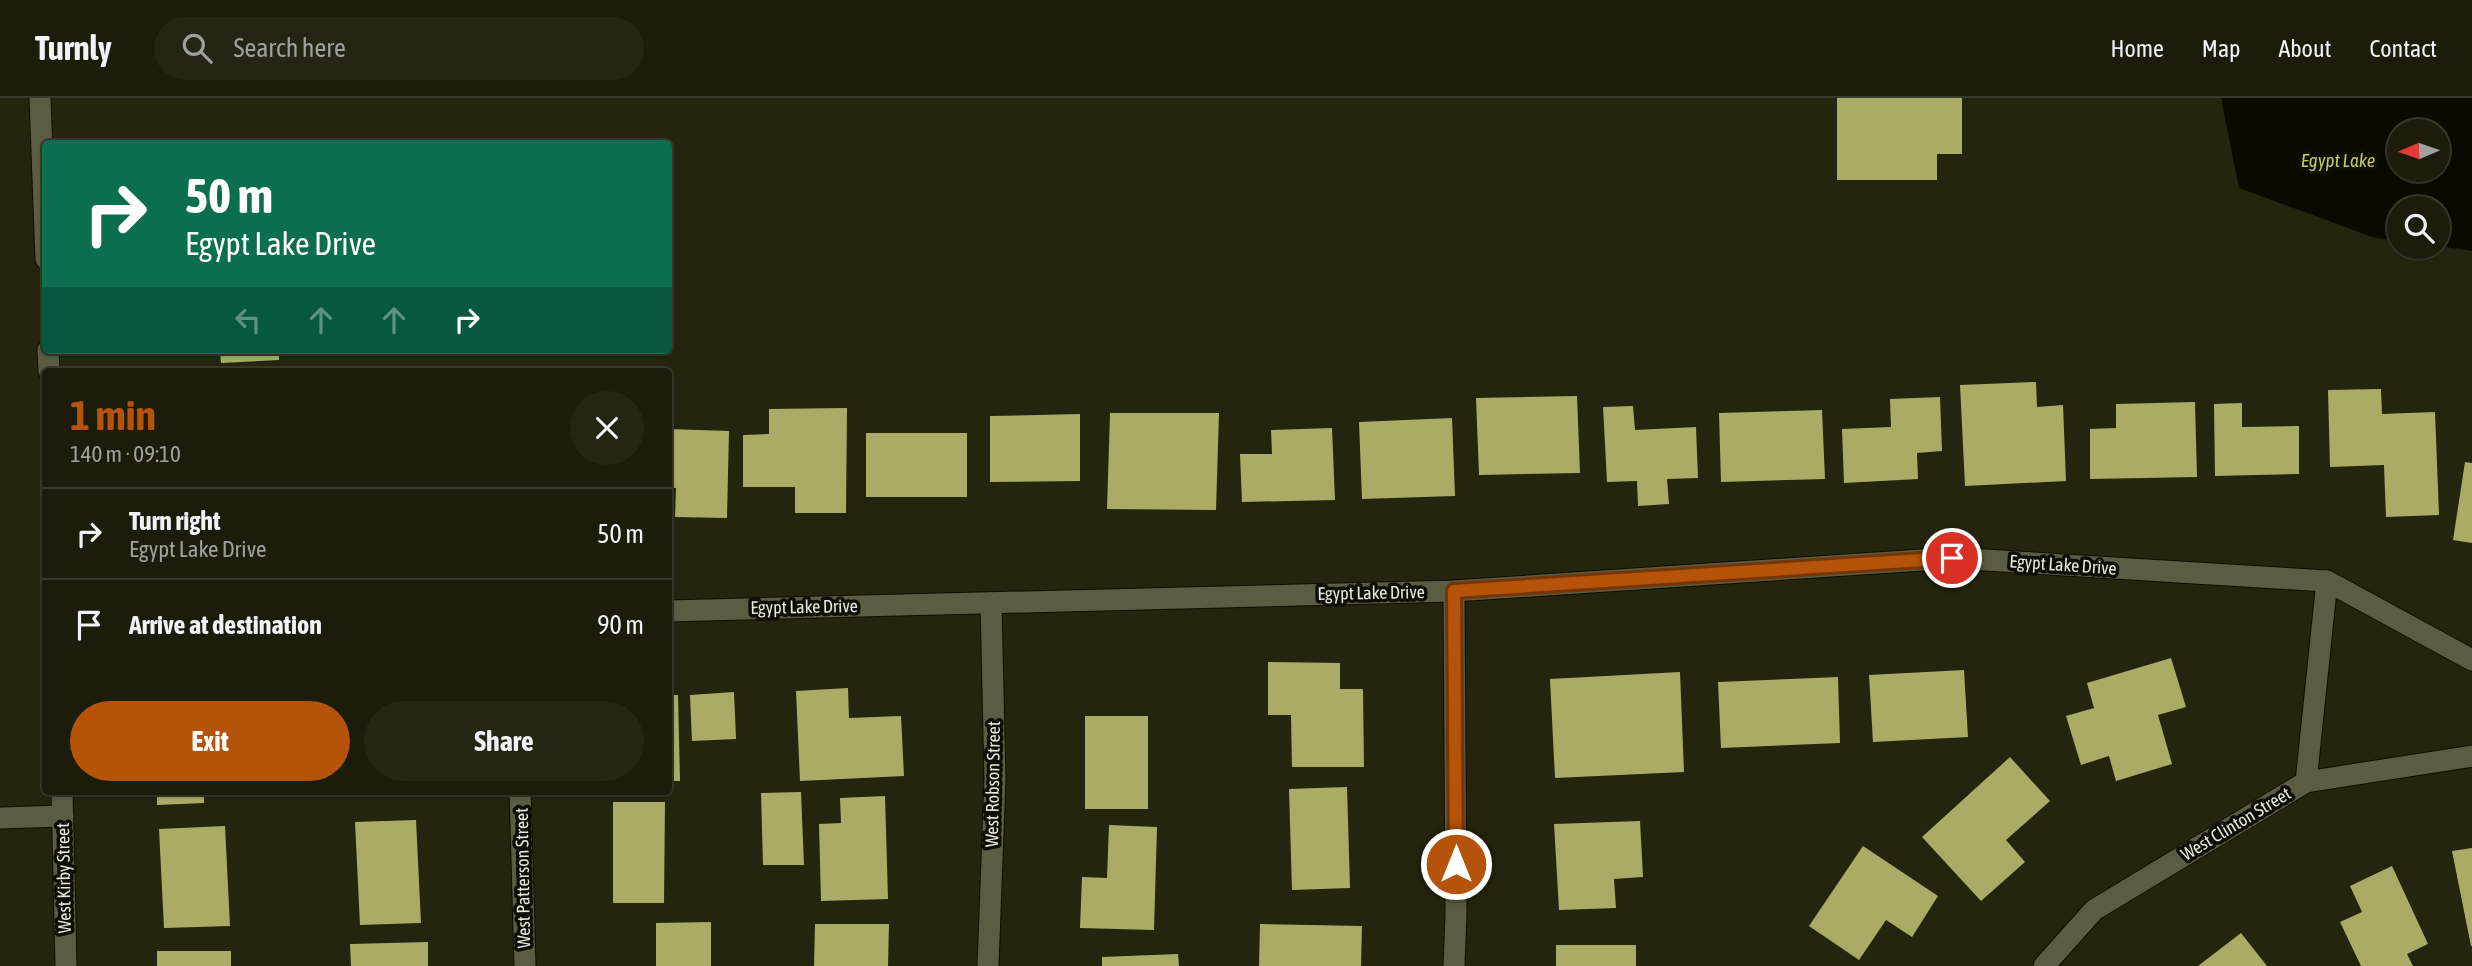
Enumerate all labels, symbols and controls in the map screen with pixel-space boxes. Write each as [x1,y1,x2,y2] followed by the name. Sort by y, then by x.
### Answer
[154,17,644,80] search box
[35,29,112,67] text: Turnly
[178,29,216,67] icon: search
[234,33,346,63] text: Search here
[2110,35,2164,62] text: Home
[2202,35,2240,62] text: Map
[2278,35,2331,62] text: About
[2369,35,2437,62] text: Contact
[2387,119,2450,182] north arrow
[2387,119,2450,259] map controls
[2301,149,2375,171] water label: Egypt Lake
[185,167,273,223] text: 50 m
[70,168,161,259] icon: right
[2387,196,2450,259] button: search
[185,225,376,262] text: Egypt Lake Drive
[229,301,267,339] icon: left
[302,301,340,339] icon: ahead
[375,301,413,339] icon: ahead
[448,301,486,339] icon: right
[70,391,156,439] text: 1 min
[570,391,644,465] button: close
[70,441,181,467] text: 140 m · 09:10
[129,506,220,536] text: Turn right
[70,515,108,553] icon: right
[597,519,644,549] text: 50 m
[1922,528,1982,588] pin
[129,536,266,562] text: Egypt Lake Drive
[1933,539,1971,577] icon: arrive
[2009,550,2117,579] street label: Egypt Lake Drive
[1317,581,1425,604] street label: Egypt Lake Drive
[750,595,858,618] street label: Egypt Lake Drive
[70,606,108,644] icon: arrive
[129,610,322,640] text: Arrive at destination
[597,610,644,640] text: 90 m
[70,701,350,781] button: Exit
[364,701,644,781] button: Share
[981,721,1004,847] street label: West Robson Street
[2177,782,2295,865] street label: West Clinton Street
[511,807,534,949] street label: West Patterson Street
[52,822,75,934] street label: West Kirby Street
[1419,827,1493,901] position arrow

